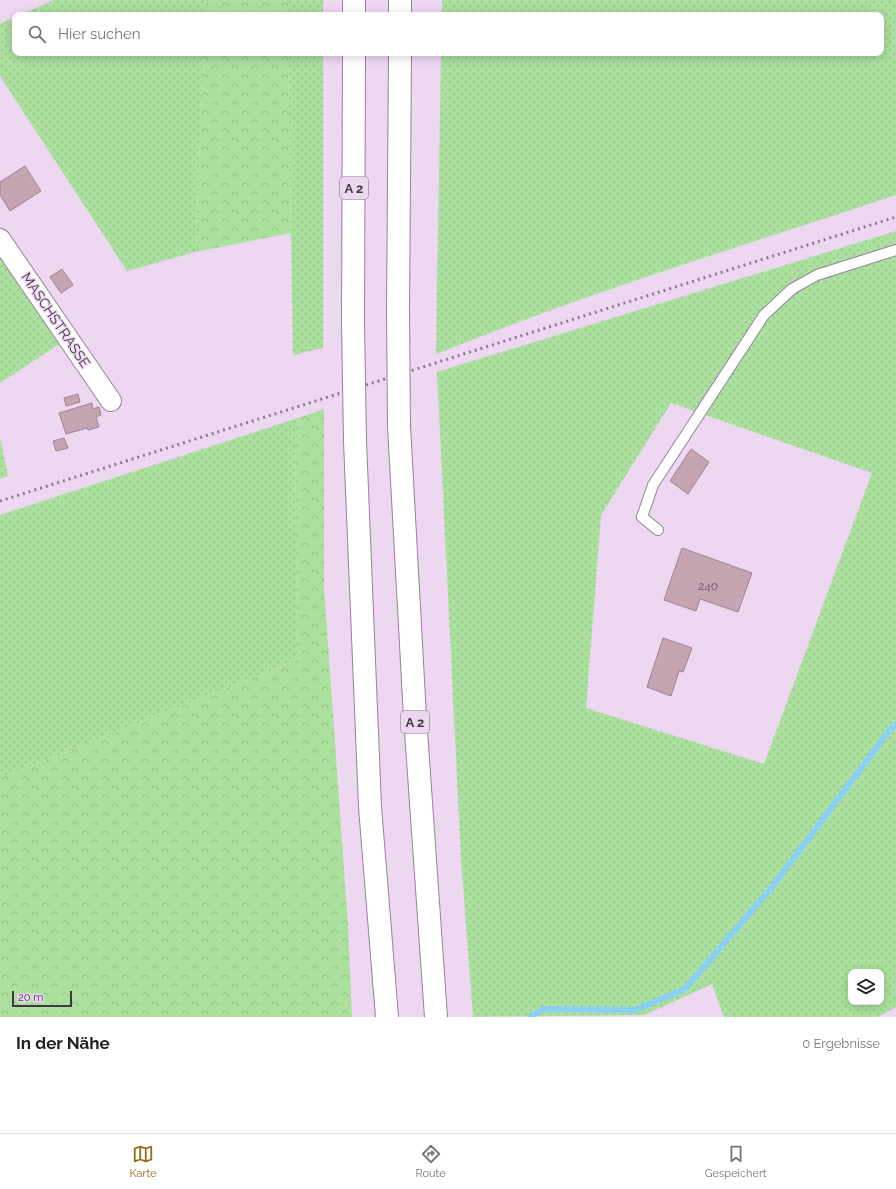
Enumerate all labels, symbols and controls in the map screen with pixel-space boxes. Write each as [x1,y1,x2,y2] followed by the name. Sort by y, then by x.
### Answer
[12,12,884,56] search box
[26,23,48,45] icon: search
[58,25,141,43] text: Hier suchen
[340,177,368,199] road number: A 2
[18,270,94,370] street label: MASCHSTRASSE
[698,579,718,593] house number: 240
[401,711,429,733] road number: A 2
[848,969,884,1005] map controls
[848,969,884,1005] button: layers
[12,989,72,1008] scale bar
[18,991,43,1004] text: 20 m
[16,1033,110,1053] text: In der Nähe
[802,1036,880,1051] text: 0 Ergebnisse
[130,1143,157,1180] tab: Karte
[416,1143,446,1180] tab: Route
[705,1143,766,1180] tab: Gespeichert

